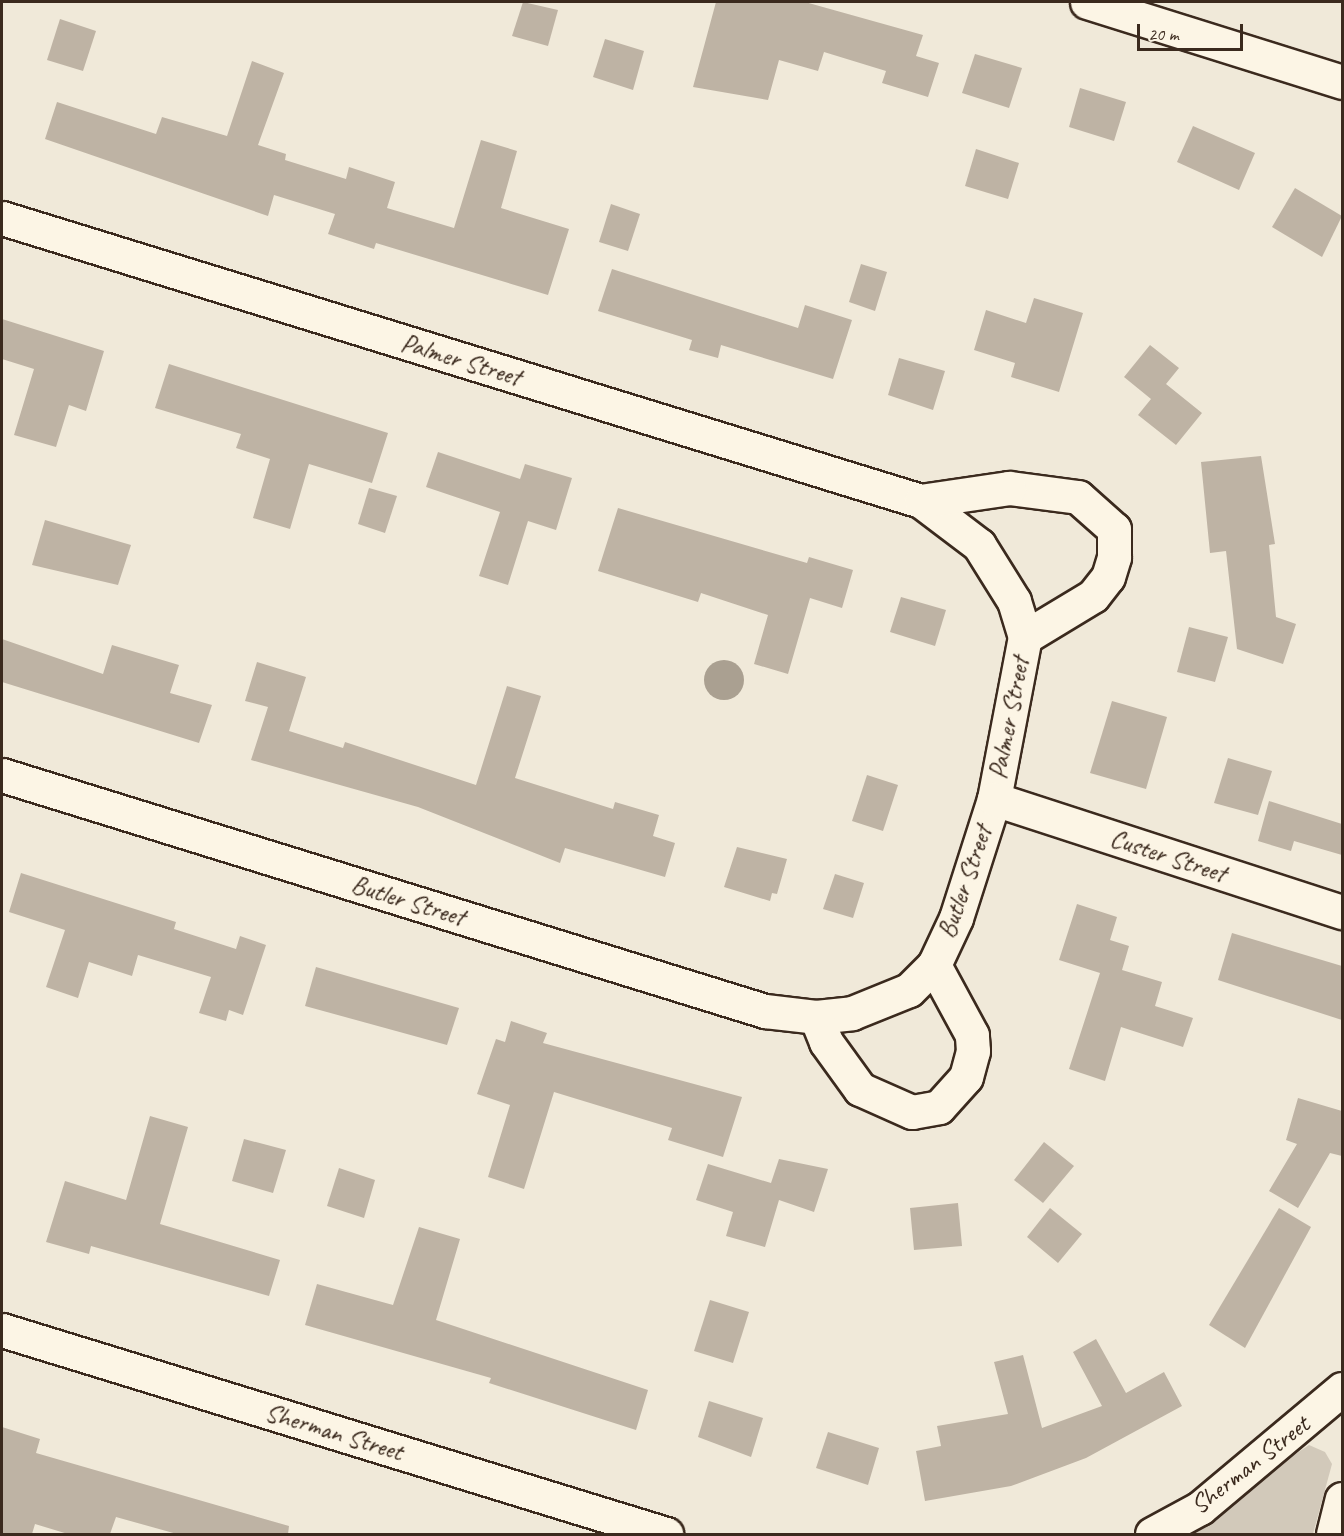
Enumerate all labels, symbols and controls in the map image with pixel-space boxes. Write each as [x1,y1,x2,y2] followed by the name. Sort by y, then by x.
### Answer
[1140,12,1246,50] scale bar
[1148,23,1179,45] text: 20 m
[397,327,525,393] street label: Palmer Street
[982,654,1036,782] street label: Palmer Street
[931,822,999,942] street label: Butler Street
[1106,823,1230,889] street label: Custer Street
[348,869,468,933] street label: Butler Street
[261,1396,407,1468] street label: Sherman Street
[1184,1409,1316,1521] street label: Sherman Street

